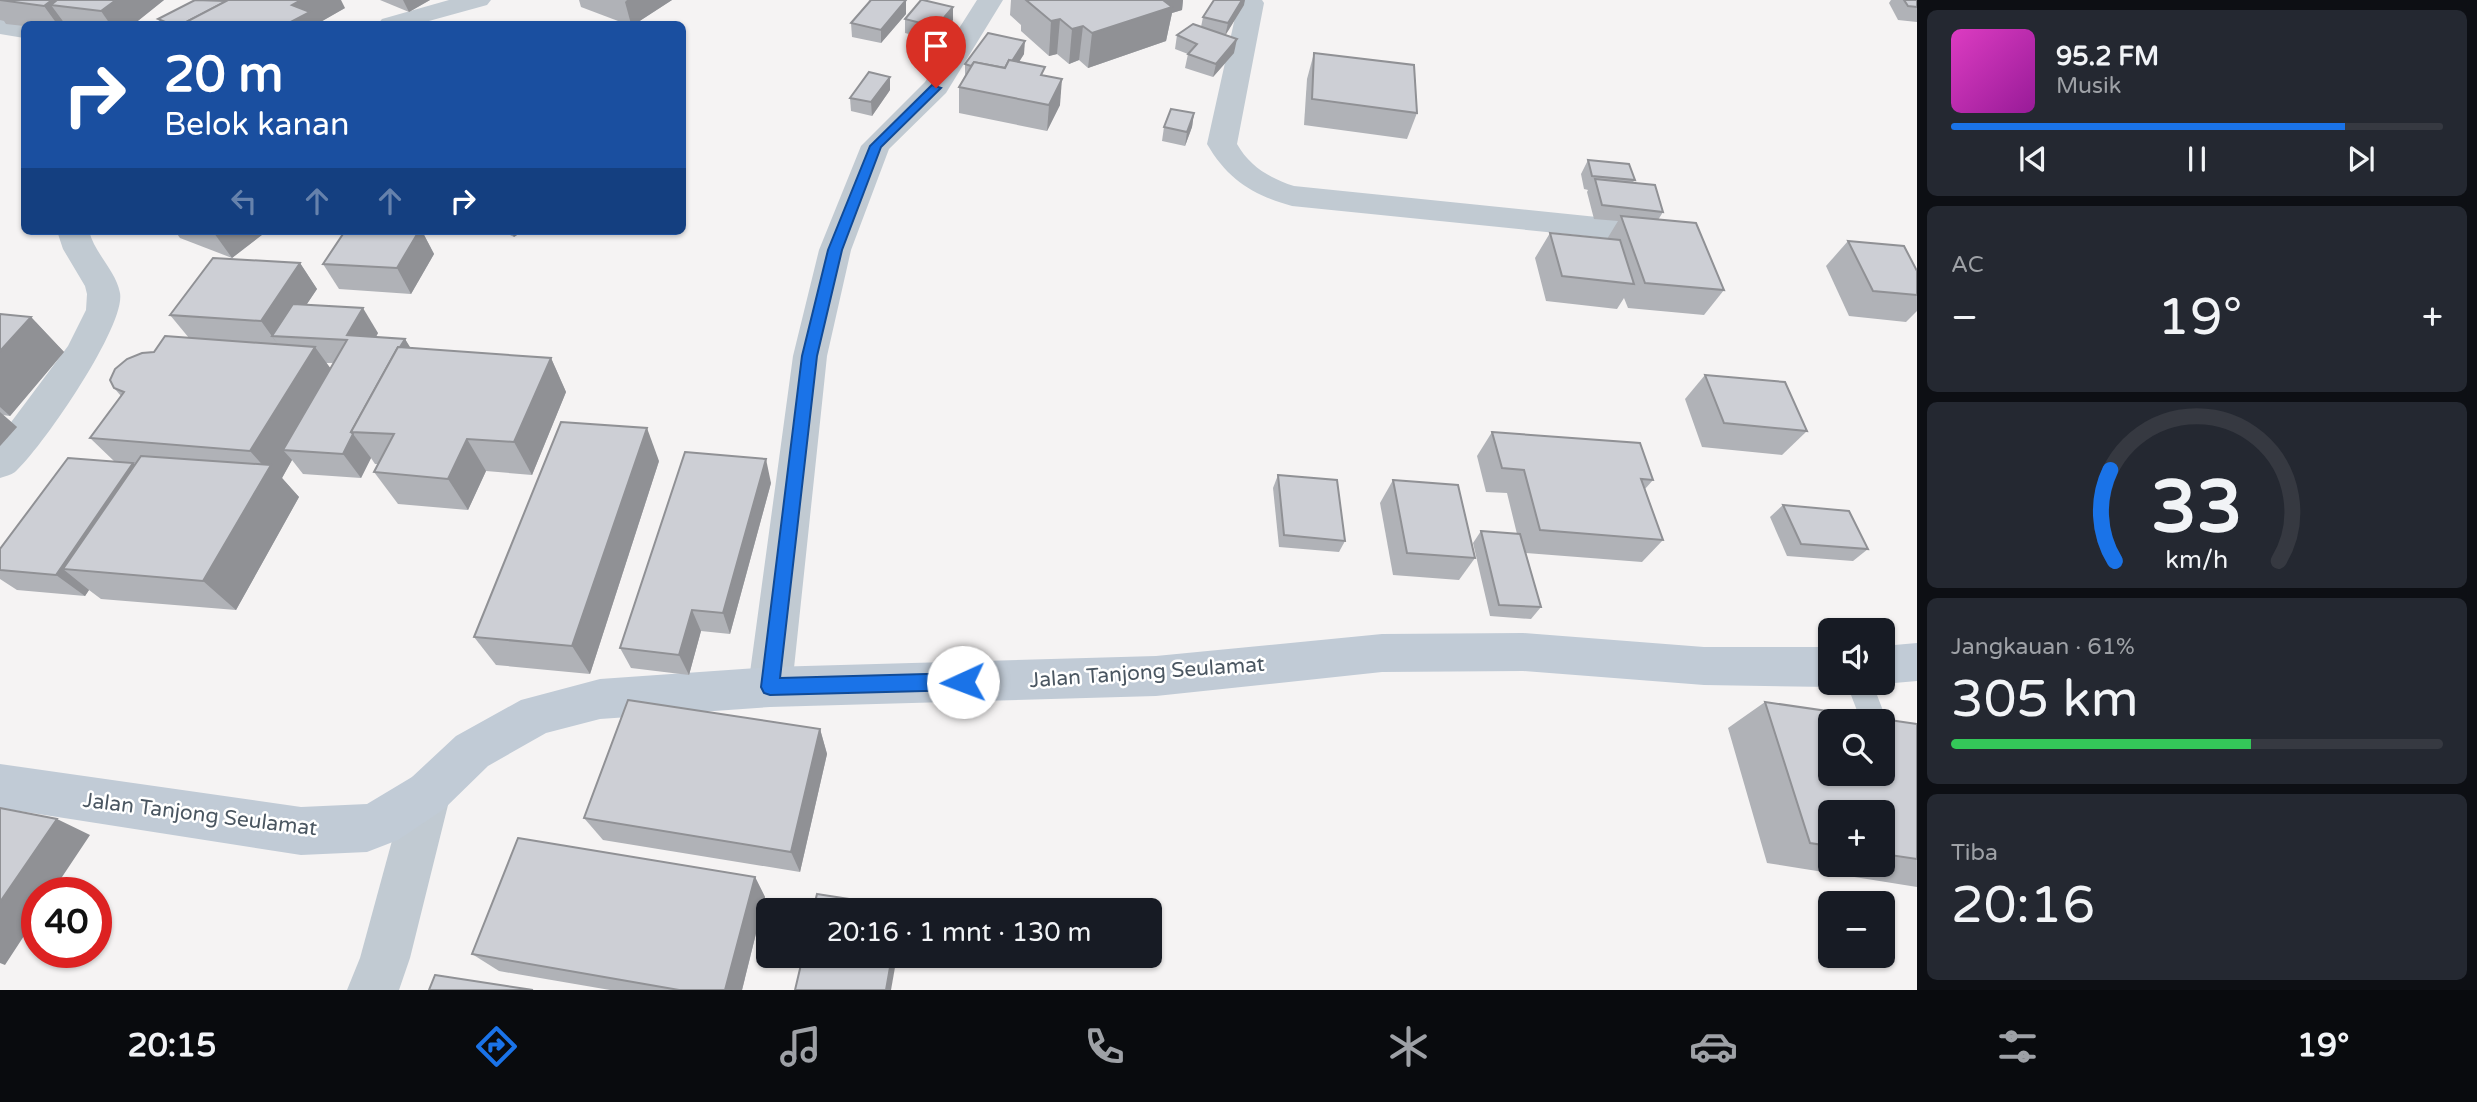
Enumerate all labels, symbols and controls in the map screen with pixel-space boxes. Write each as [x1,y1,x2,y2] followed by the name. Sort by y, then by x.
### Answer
[906,16,966,88] pin
[917,27,955,65] icon: arrive
[2056,41,2159,72] text: 95.2 FM
[164,46,283,105] text: 20 m
[49,49,140,140] icon: right
[2056,72,2121,100] text: Musik
[164,106,349,144] text: Belok kanan
[2014,140,2052,178] icon: previous
[2178,140,2216,178] icon: pause
[2342,140,2380,178] icon: next
[225,182,263,220] icon: left
[298,182,336,220] icon: ahead
[371,182,409,220] icon: ahead
[444,182,482,220] icon: right
[1951,251,1984,279] text: AC
[2157,286,2242,349] text: 19°
[1951,295,1978,341] text: −
[2422,295,2443,341] text: +
[2151,464,2243,552] text: 33
[2166,545,2228,575] text: km/h
[1818,618,1895,968] map controls
[1818,618,1895,695] button: sound
[1951,633,2135,661] text: Jangkauan · 61%
[926,645,1000,719] position arrow
[1029,652,1265,693] street label: Jalan Tanjong Seulamat
[1951,668,2139,731] text: 305 km
[1818,709,1895,786] button: search
[81,788,318,841] street label: Jalan Tanjong Seulamat
[1818,800,1895,877] button: +
[1951,839,1998,867] text: Tiba
[1951,874,2095,937] text: 20:16
[21,877,112,968] speed limit sign: 40
[1818,891,1895,968] button: −
[827,917,1091,948] text: 20:16 · 1 mnt · 130 m
[472,1022,521,1071] icon: directions
[776,1022,825,1071] icon: music
[1080,1022,1129,1071] icon: phone
[1384,1022,1433,1071] icon: climate
[1689,1022,1738,1071] icon: car
[1993,1022,2042,1071] icon: filters
[128,1027,216,1065] text: 20:15
[2297,1027,2349,1065] text: 19°

